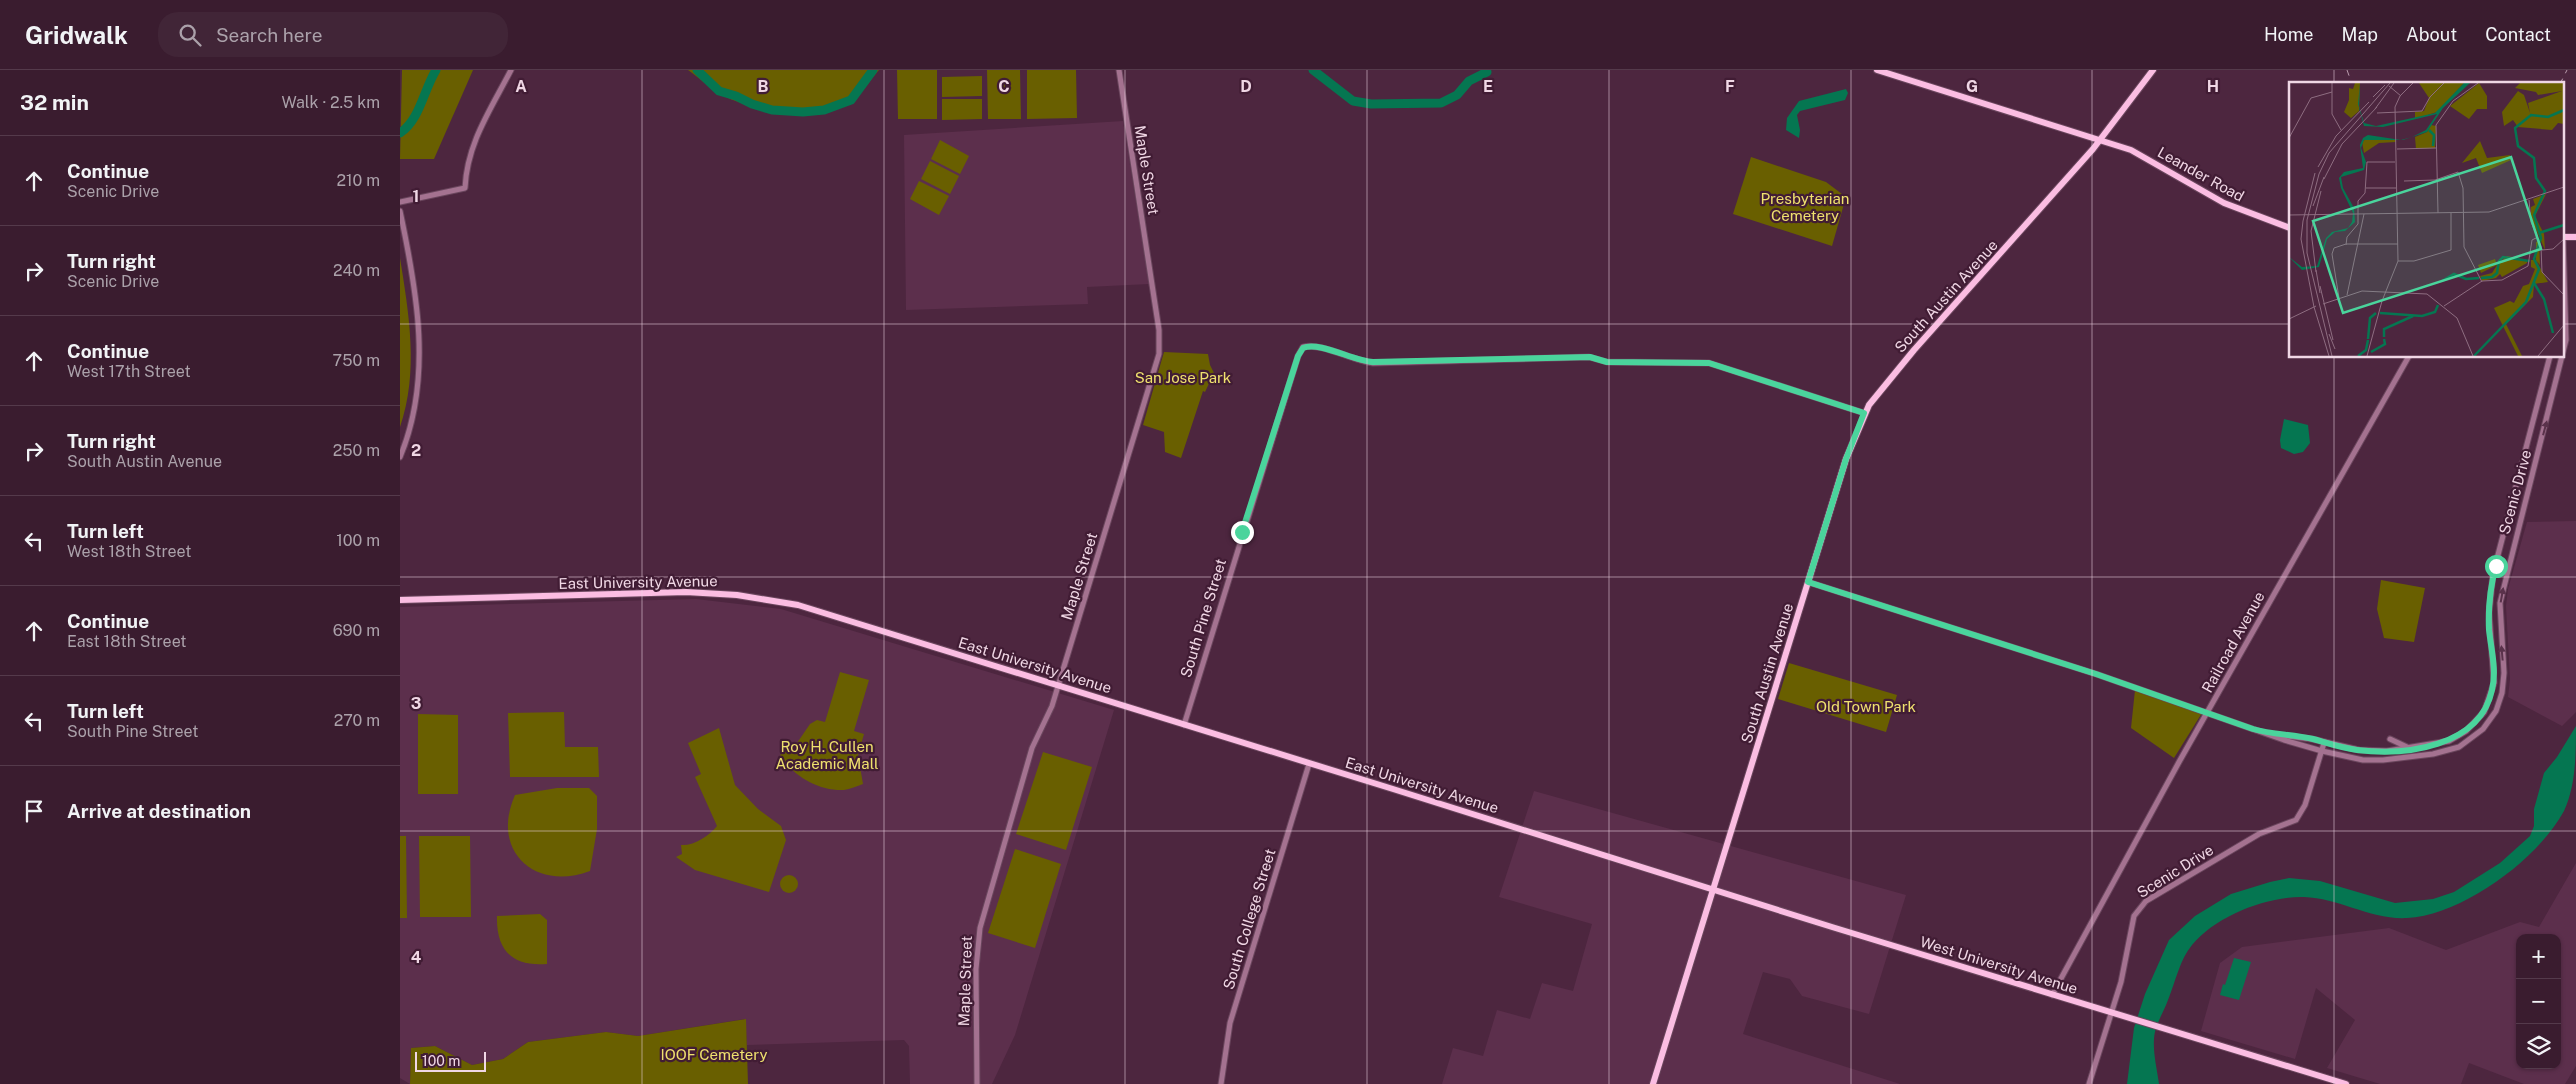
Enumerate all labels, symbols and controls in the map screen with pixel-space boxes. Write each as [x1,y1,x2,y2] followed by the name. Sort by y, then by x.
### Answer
[158,12,508,57] search box
[25,21,128,49] text: Gridwalk
[176,21,204,49] icon: search
[216,24,323,46] text: Search here
[2264,24,2314,45] text: Home
[2342,24,2378,45] text: Map
[2406,24,2457,45] text: About
[2485,24,2551,45] text: Contact
[515,77,527,96] text: A
[758,77,769,96] text: B
[998,77,1010,96] text: C
[1240,77,1252,96] text: D
[1483,77,1493,96] text: E
[1725,77,1735,96] text: F
[1966,77,1978,96] text: G
[2207,77,2219,96] text: H
[2289,82,2564,358] inset map
[20,90,89,115] text: 32 min
[281,93,380,112] text: Walk · 2.5 km
[1132,124,1162,216] street label: Maple Street
[2155,143,2247,205] street label: Leander Road
[67,160,149,182] text: Continue
[20,167,48,195] icon: ahead
[336,171,380,190] text: 210 m
[67,182,159,201] text: Scenic Drive
[413,187,419,206] text: 1
[1761,190,1849,224] park label: Presbyterian Cemetery
[1891,236,2001,356] street label: South Austin Avenue
[67,250,156,272] text: Turn right
[20,257,48,285] icon: right
[333,261,380,280] text: 240 m
[67,272,159,291] text: Scenic Drive
[67,340,149,362] text: Continue
[20,347,48,375] icon: ahead
[333,351,380,370] text: 750 m
[67,362,191,381] text: West 17th Street
[1135,369,1231,386] park label: San Jose Park
[2541,421,2549,436] one-way arrow
[67,430,156,452] text: Turn right
[20,437,48,465] icon: right
[333,441,380,460] text: 250 m
[411,441,421,460] text: 2
[2496,448,2534,536] street label: Scenic Drive
[67,452,222,471] text: South Austin Avenue
[67,520,144,542] text: Turn left
[1231,521,1254,544] route end
[20,527,48,555] icon: left
[1058,530,1100,622] street label: Maple Street
[336,531,380,550] text: 100 m
[67,542,192,561] text: West 18th Street
[2485,555,2508,578] route start
[1177,556,1229,679] street label: South Pine Street
[558,572,718,592] street label: East University Avenue
[2498,587,2506,603] one-way arrow
[2198,588,2268,696] street label: Railroad Avenue
[1738,601,1796,745] street label: South Austin Avenue
[67,610,149,632] text: Continue
[20,617,48,645] icon: ahead
[333,621,380,640] text: 690 m
[67,632,187,651] text: East 18th Street
[956,634,1114,696] street label: East University Avenue
[2498,645,2506,661] one-way arrow
[411,694,421,713] text: 3
[1816,698,1916,715] park label: Old Town Park
[67,700,144,722] text: Turn left
[20,707,48,735] icon: left
[334,711,380,730] text: 270 m
[67,722,198,741] text: South Pine Street
[775,738,879,772] park label: Roy H. Cullen Academic Mall
[1343,754,1501,816] street label: East University Avenue
[20,797,48,825] icon: arrive
[67,800,251,822] text: Arrive at destination
[2134,841,2216,901] street label: Scenic Drive
[1220,847,1279,991] street label: South College Street
[1918,933,2080,997] street label: West University Avenue
[2516,934,2561,1069] map controls
[2516,934,2561,979] button: +
[955,935,975,1027] street label: Maple Street
[411,948,422,967] text: 4
[2516,979,2561,1024] button: −
[2516,1024,2561,1069] button: layers
[661,1046,767,1063] park label: IOOF Cemetery
[415,1049,486,1072] scale bar
[422,1053,460,1069] text: 100 m

